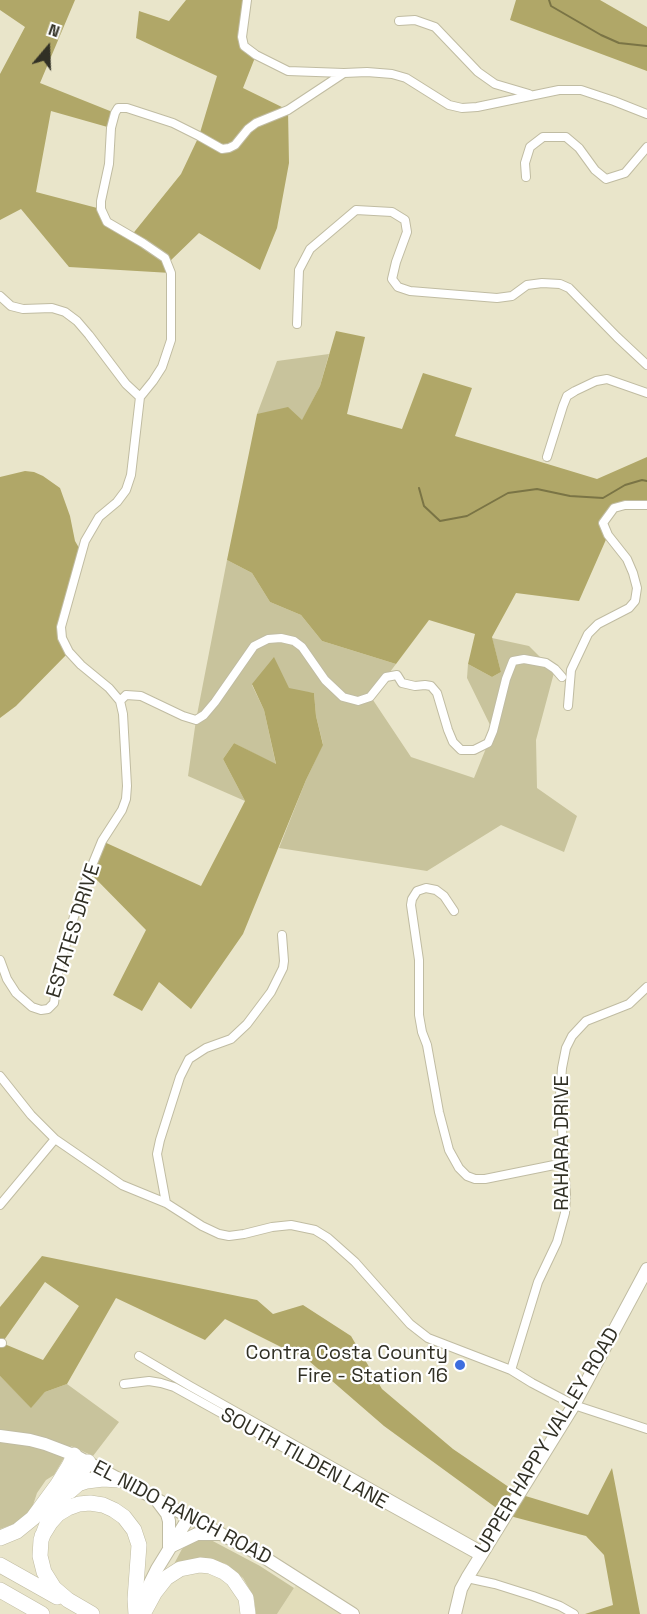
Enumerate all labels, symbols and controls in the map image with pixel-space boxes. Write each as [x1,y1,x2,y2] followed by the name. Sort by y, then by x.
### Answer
[18,18,78,78] north arrow
[46,19,63,42] text: N
[42,861,106,1001] street label: ESTATES DRIVE
[551,1075,575,1211] street label: RAHARA DRIVE
[471,1324,625,1558] street label: UPPER HAPPY VALLEY ROAD
[246,1342,448,1389] place label: Contra Costa County Fire - Station 16
[453,1358,467,1372] marker: Contra Costa County Fire - Station 16
[216,1403,392,1515] street label: SOUTH TILDEN LANE
[89,1456,275,1570] street label: EL NIDO RANCH ROAD

